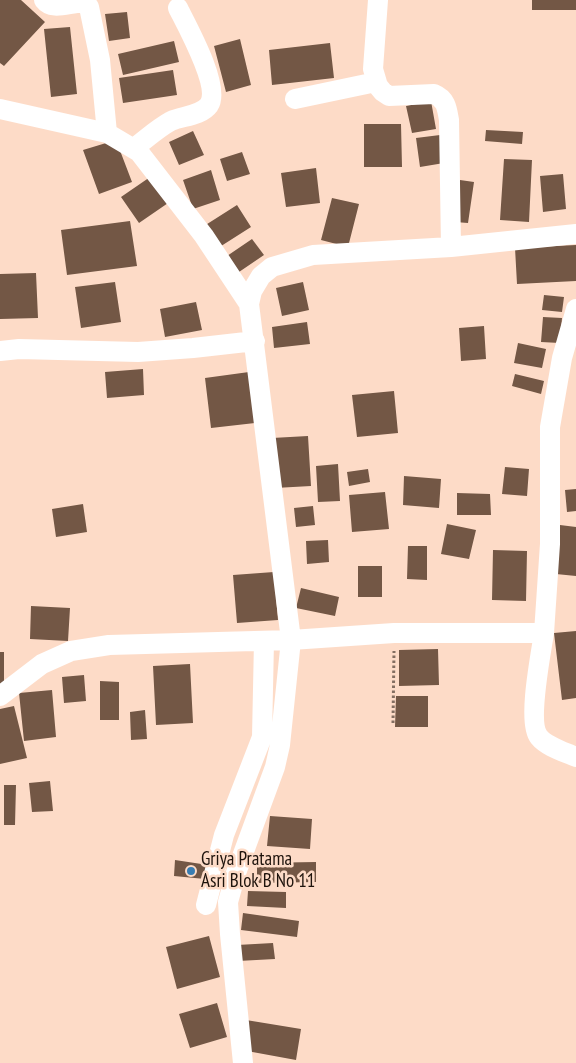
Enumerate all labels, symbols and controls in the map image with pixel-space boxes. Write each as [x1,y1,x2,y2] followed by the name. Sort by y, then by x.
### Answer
[201,849,315,893] place label: Griya Pratama Asri Blok B No 11
[185,865,197,877] marker: Griya Pratama Asri Blok B No 11

